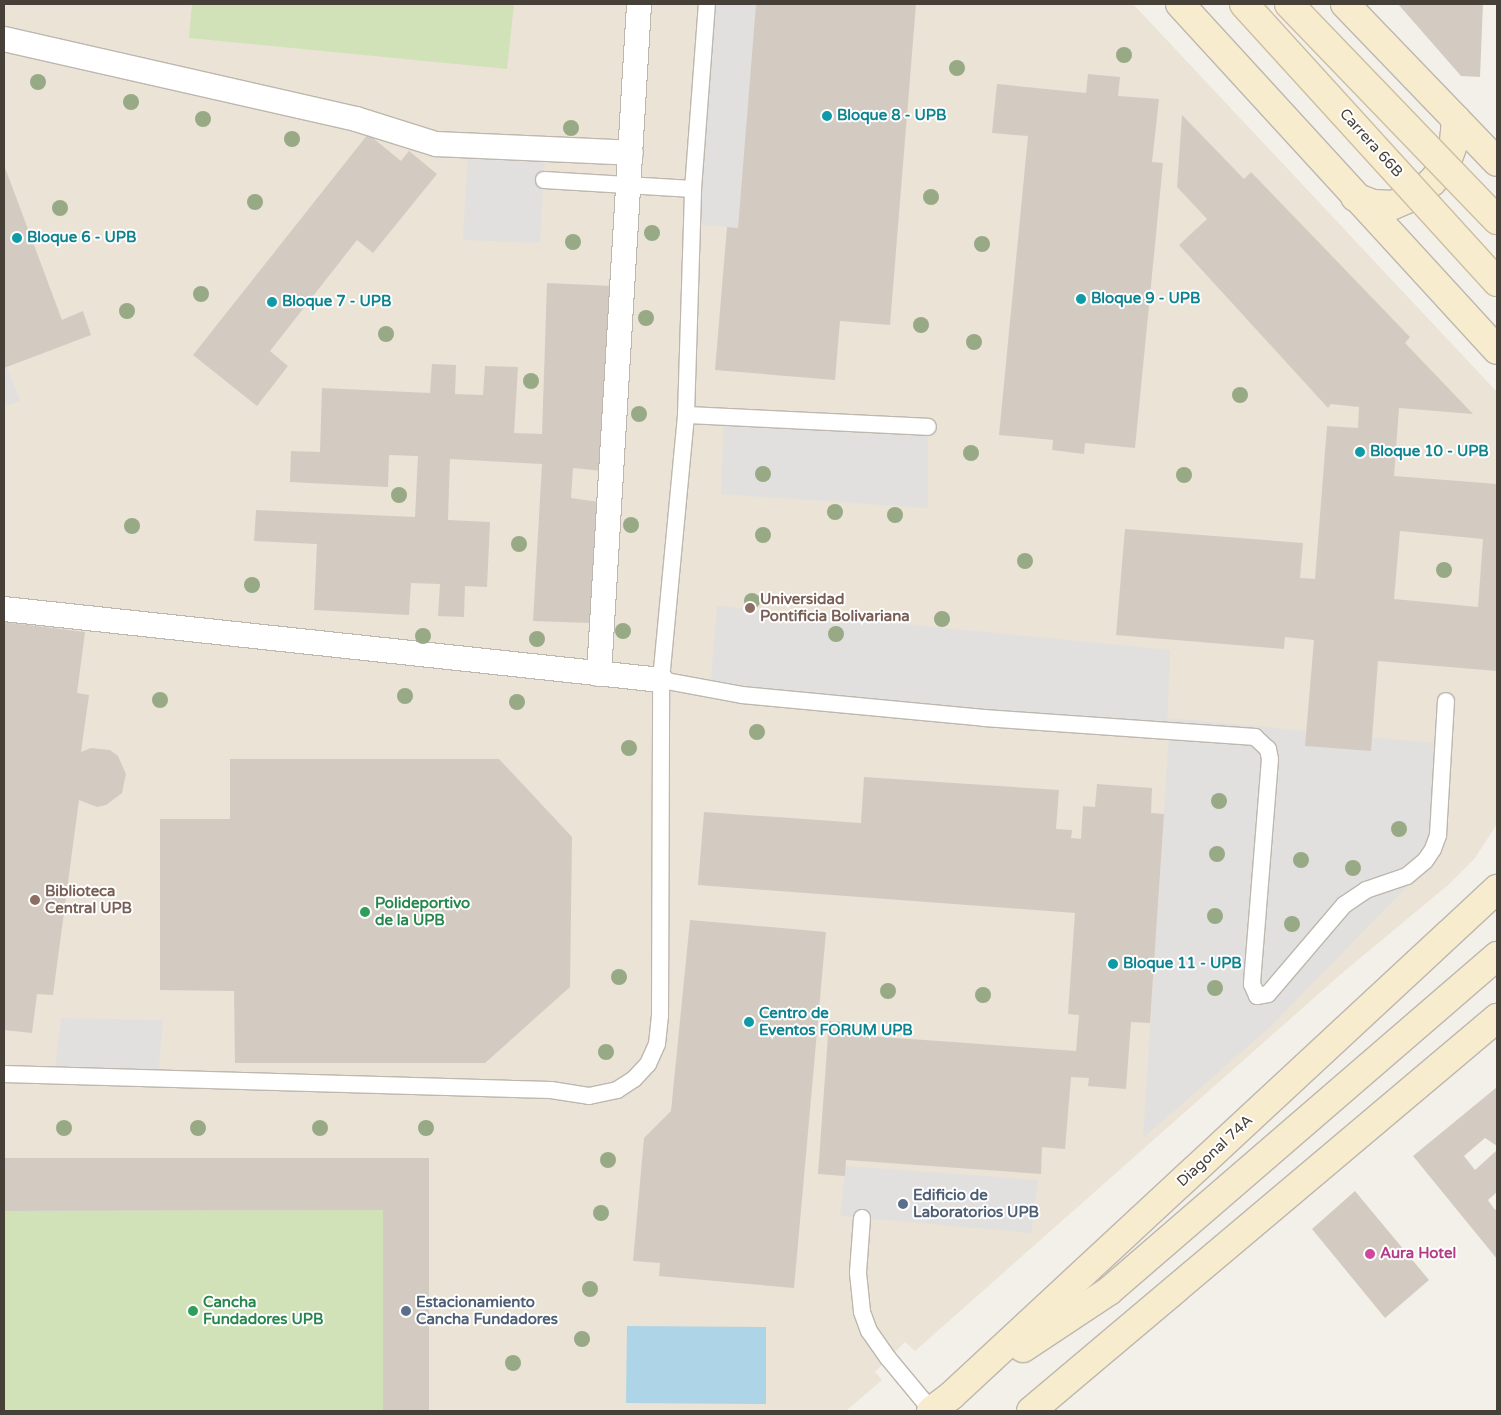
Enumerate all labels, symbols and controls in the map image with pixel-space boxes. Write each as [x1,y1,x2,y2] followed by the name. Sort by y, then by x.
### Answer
[1336,105,1406,181] street label: Carrera 66B
[837,107,946,125] place label: Bloque 8 - UPB
[821,110,833,122] marker: Bloque 8 - UPB
[27,229,136,247] place label: Bloque 6 - UPB
[11,232,23,244] marker: Bloque 6 - UPB
[1091,290,1200,308] place label: Bloque 9 - UPB
[282,293,391,311] place label: Bloque 7 - UPB
[1075,293,1087,305] marker: Bloque 9 - UPB
[266,296,278,308] marker: Bloque 7 - UPB
[1370,443,1489,461] place label: Bloque 10 - UPB
[1354,446,1366,458] marker: Bloque 10 - UPB
[760,590,910,625] place label: Universidad Pontificia Bolivariana
[744,602,756,614] marker: Universidad Pontificia Bolivariana
[45,882,132,917] place label: Biblioteca Central UPB
[29,894,41,906] marker: Biblioteca Central UPB
[375,894,470,929] place label: Polideportivo de la UPB
[359,906,371,918] marker: Polideportivo de la UPB
[1123,955,1242,973] place label: Bloque 11 - UPB
[1107,958,1119,970] marker: Bloque 11 - UPB
[759,1004,913,1039] place label: Centro de Eventos FORUM UPB
[743,1016,755,1028] marker: Centro de Eventos FORUM UPB
[1173,1111,1257,1191] street label: Diagonal 74A
[913,1186,1039,1221] place label: Edificio de Laboratorios UPB
[897,1198,909,1210] marker: Edificio de Laboratorios UPB
[1380,1245,1456,1263] place label: Aura Hotel
[1364,1248,1376,1260] marker: Aura Hotel
[203,1293,323,1328] place label: Cancha Fundadores UPB
[416,1293,558,1328] place label: Estacionamiento Cancha Fundadores
[187,1305,199,1317] marker: Cancha Fundadores UPB
[400,1305,412,1317] marker: Estacionamiento Cancha Fundadores

